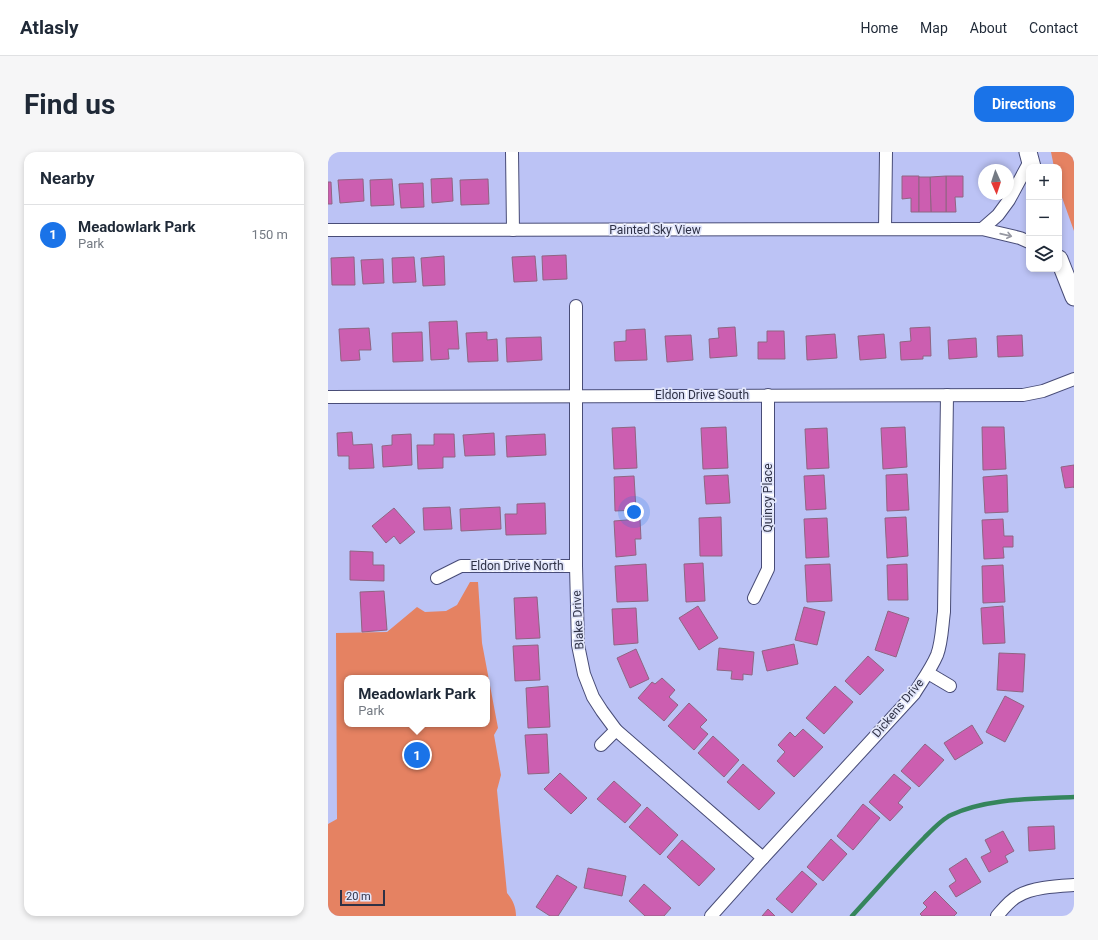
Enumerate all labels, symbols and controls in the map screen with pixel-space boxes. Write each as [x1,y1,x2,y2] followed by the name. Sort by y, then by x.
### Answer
[20,16,79,39] text: Atlasly
[860,20,898,36] text: Home
[920,20,948,36] text: Map
[970,20,1007,36] text: About
[1029,20,1078,36] text: Contact
[974,86,1074,122] button: Directions
[24,88,115,121] text: Find us
[978,164,1014,200] north arrow
[1026,164,1062,272] map controls
[1026,164,1062,200] button: +
[40,168,95,188] text: Nearby
[1026,200,1062,236] button: −
[78,218,196,236] text: Meadowlark Park
[609,223,701,237] street label: Painted Sky View
[49,227,57,242] text: 1
[251,227,288,242] text: 150 m
[999,231,1012,239] one-way arrow
[78,236,104,251] text: Park
[1026,236,1062,272] button: layers
[655,388,749,402] street label: Eldon Drive South
[761,463,775,533] street label: Quincy Place
[624,502,644,522] your location
[470,559,564,573] street label: Eldon Drive North
[569,590,587,650] street label: Blake Drive
[344,675,490,727] popup
[869,676,927,740] street label: Dickens Drive
[358,685,476,703] text: Meadowlark Park
[358,703,384,718] text: Park
[404,740,430,770] pin: 1
[340,888,385,907] scale bar
[346,890,371,903] text: 20 m

